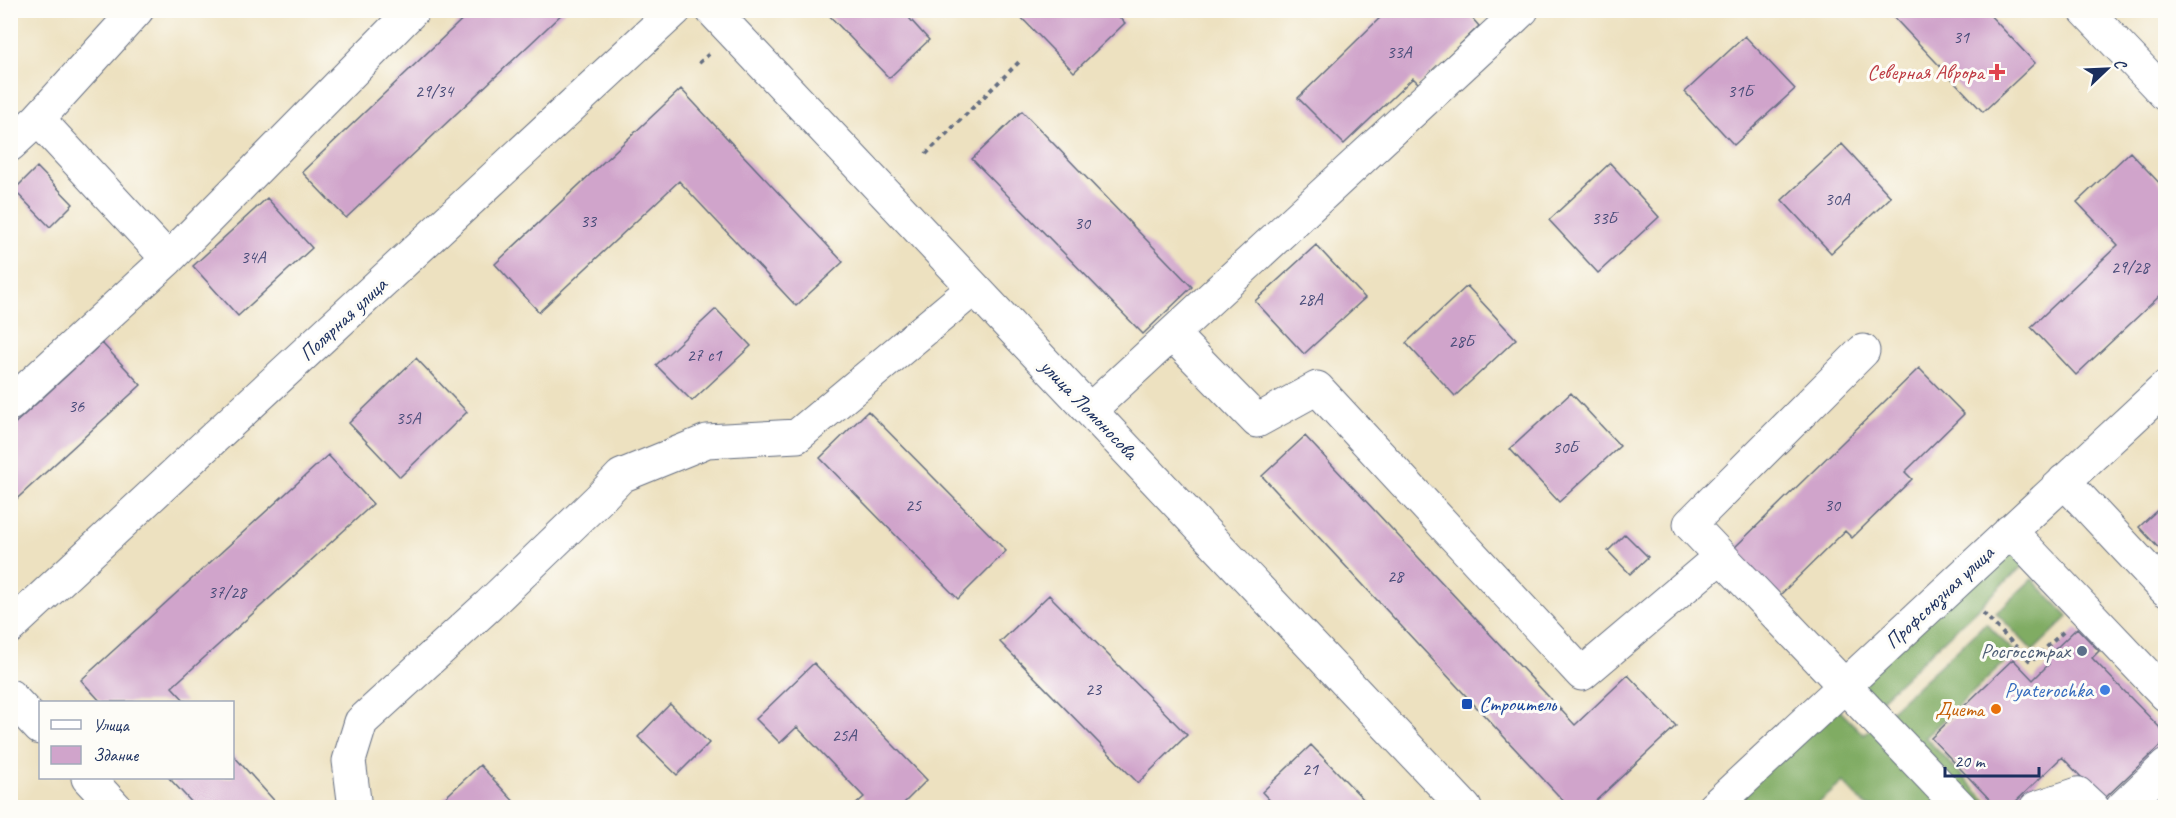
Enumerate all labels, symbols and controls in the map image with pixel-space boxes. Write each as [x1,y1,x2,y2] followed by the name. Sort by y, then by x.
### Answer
[1953,26,1970,48] house number: 31
[2077,39,2137,99] north arrow
[1386,41,1413,63] house number: 33А
[2109,56,2131,73] text: С
[1867,59,1986,85] place label: Северная Аврора
[1988,63,2006,81] marker: Северная Аврора
[415,80,455,102] house number: 29/34
[1727,80,1756,102] house number: 31Б
[1824,188,1851,210] house number: 30А
[1591,207,1620,229] house number: 33Б
[580,210,598,232] house number: 33
[1074,212,1092,234] house number: 30
[240,246,267,268] house number: 34А
[2111,256,2151,278] house number: 29/28
[294,270,394,366] street label: Полярная улица
[1297,288,1324,310] house number: 28А
[1448,330,1477,352] house number: 28Б
[686,344,722,366] house number: 27 с1
[1033,352,1144,466] street label: улица Ломоносова
[68,395,85,417] house number: 36
[395,407,422,429] house number: 35А
[1552,436,1581,458] house number: 30Б
[905,494,922,516] house number: 25
[1824,494,1842,516] house number: 30
[1879,539,2001,655] street label: Профсоюзная улица
[1387,565,1405,587] house number: 28
[208,581,248,603] house number: 37/28
[1981,638,2072,664] place label: Росгосстрах
[2075,644,2089,658] marker: Росгосстрах
[2005,677,2095,703] place label: Pyaterochka
[1085,678,1103,700] house number: 23
[2098,683,2112,697] marker: Pyaterochka
[1479,691,1557,717] place label: Строитель
[1935,696,1986,722] place label: Диета
[1460,697,1474,711] marker: Строитель
[39,701,234,779] legend
[1989,702,2003,716] marker: Диета
[93,714,130,736] text: Улица
[831,724,858,746] house number: 25А
[1945,740,2040,778] scale bar
[93,744,139,766] text: Здание
[1954,750,1987,772] text: 20 m
[1302,758,1319,780] house number: 21

